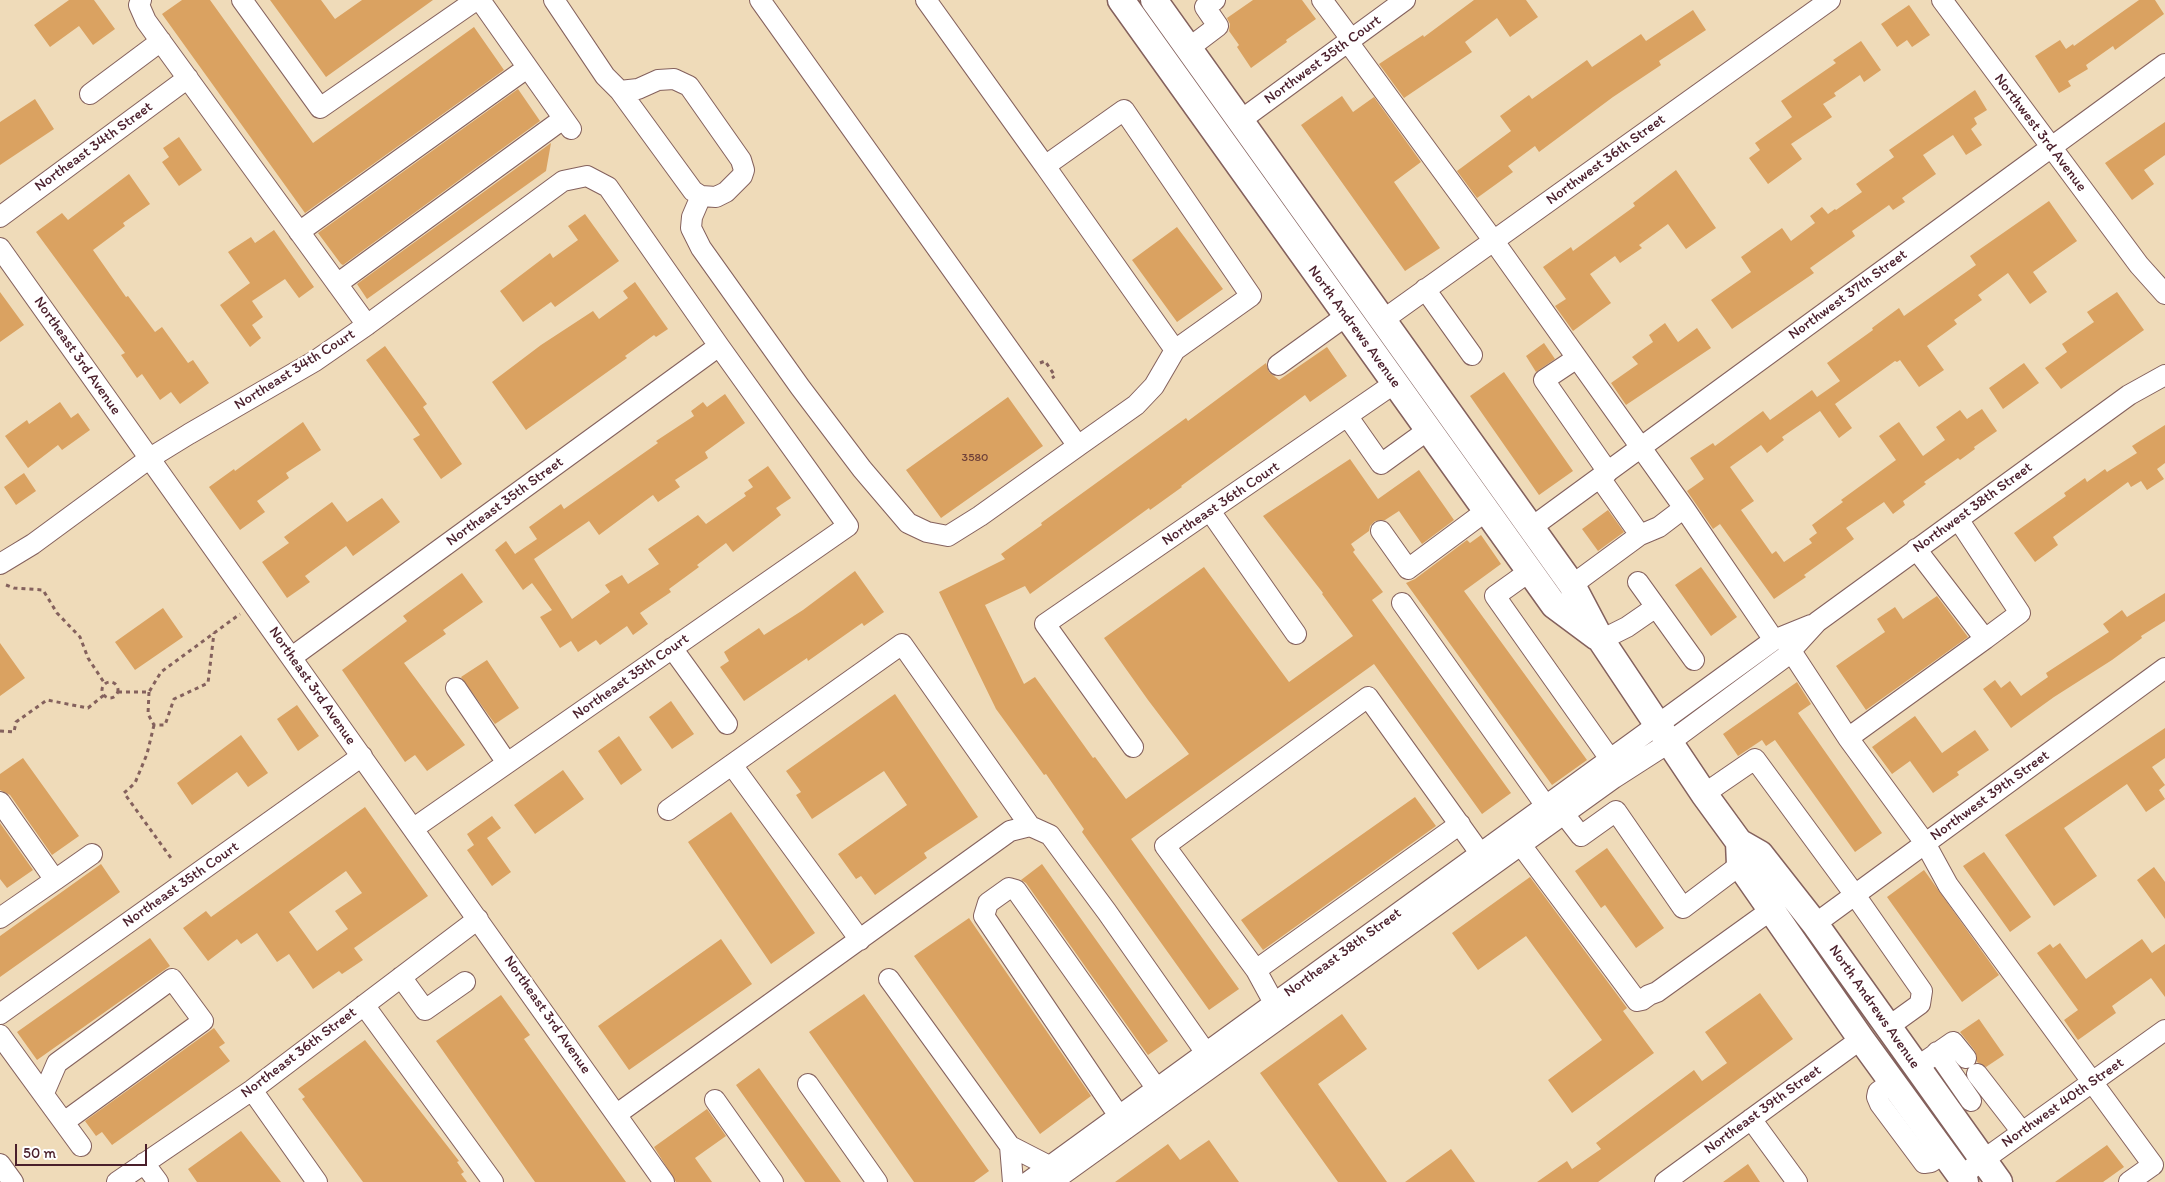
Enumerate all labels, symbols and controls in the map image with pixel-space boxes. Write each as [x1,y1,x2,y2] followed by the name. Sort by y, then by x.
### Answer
[1261,12,1385,108] street label: Northwest 35th Court
[1990,71,2090,195] street label: Northwest 3rd Avenue
[31,98,157,196] street label: Northeast 34th Street
[1543,111,1669,209] street label: Northwest 36th Street
[1785,246,1911,344] street label: Northwest 37th Street
[1303,262,1405,392] street label: North Andrews Avenue
[29,293,125,419] street label: Northeast 3rd Avenue
[231,326,359,414] street label: Northeast 34th Court
[962,451,988,465] house number: 3580
[443,453,567,551] street label: Northeast 35th Street
[1159,458,1283,550] street label: Northeast 36th Court
[1910,459,2036,557] street label: Northwest 38th Street
[264,623,360,749] street label: Northeast 3rd Avenue
[569,630,693,724] street label: Northeast 35th Court
[1927,747,2053,845] street label: Northwest 39th Street
[119,838,243,932] street label: Northeast 35th Court
[1281,904,1405,1002] street label: Northeast 38th Street
[1824,942,1924,1072] street label: North Andrews Avenue
[499,952,595,1078] street label: Northeast 3rd Avenue
[238,1004,360,1102] street label: Northeast 36th Street
[1998,1054,2128,1152] street label: Northwest 40th Street
[1701,1061,1825,1159] street label: Northeast 39th Street
[18,1134,150,1166] scale bar
[23,1144,56,1162] text: 50 m

